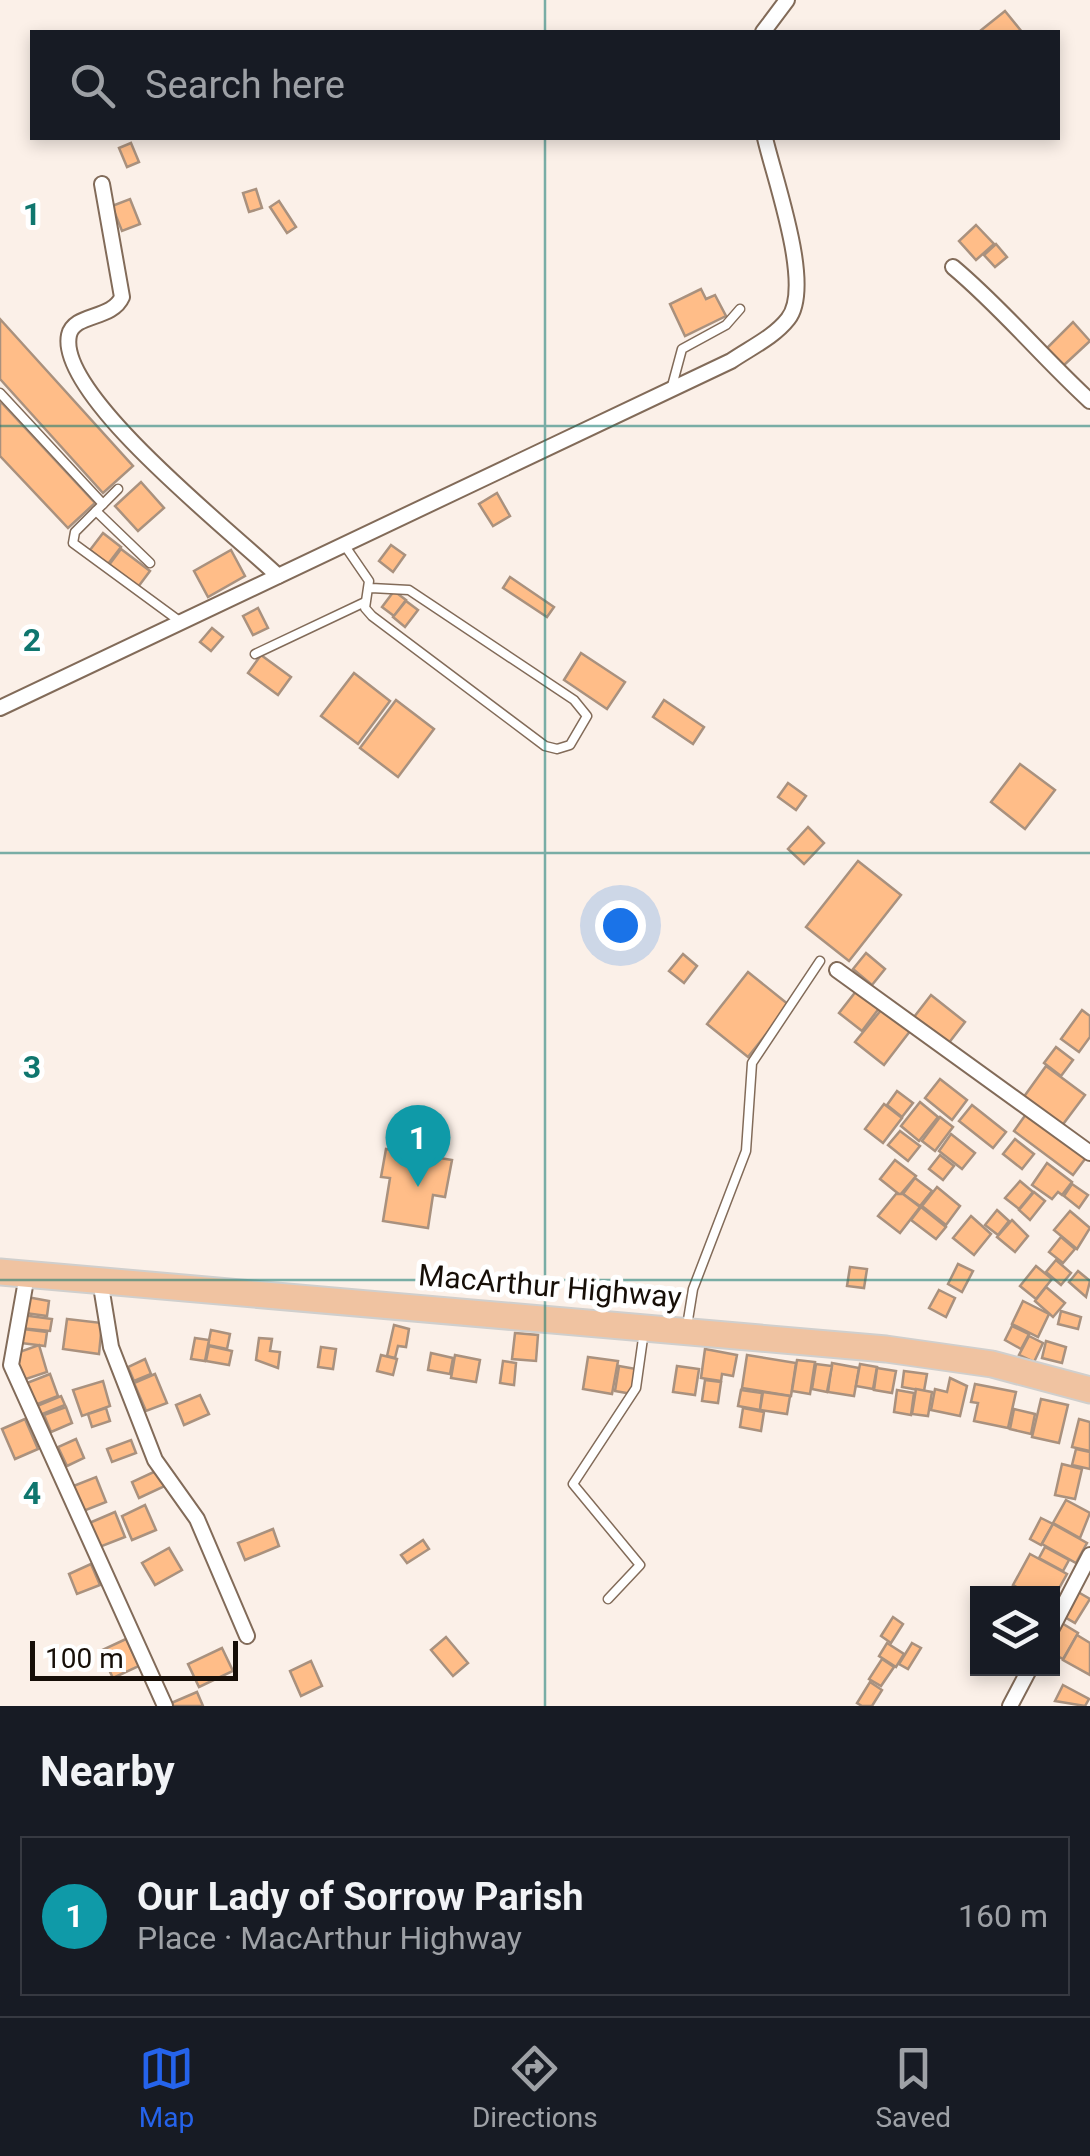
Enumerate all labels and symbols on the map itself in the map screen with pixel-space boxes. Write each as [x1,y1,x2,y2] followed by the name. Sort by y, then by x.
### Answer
[23,195,41,233] text: 1
[23,621,41,659] text: 2
[595,900,646,951] your location
[23,1048,41,1086] text: 3
[386,1104,450,1187] pin: 1
[417,1257,683,1315] street label: MacArthur Highway
[23,1474,41,1512] text: 4
[30,1636,238,1680] scale bar

